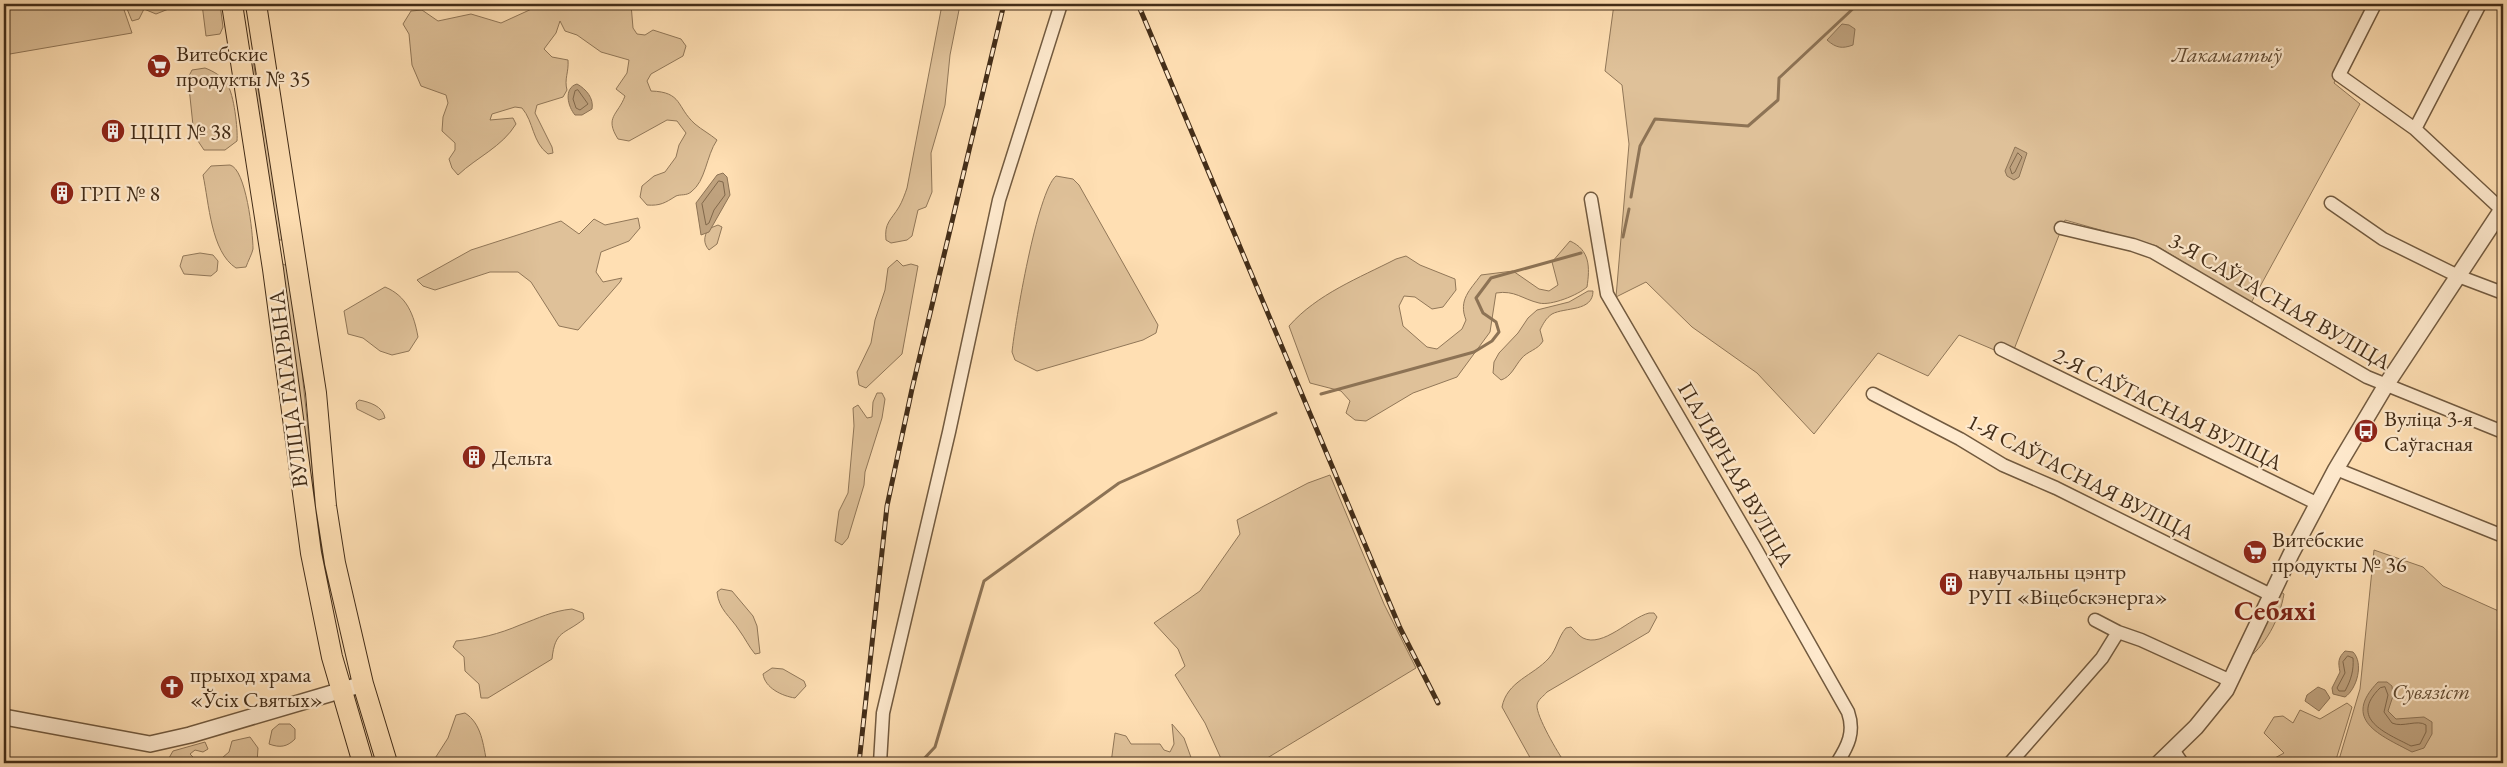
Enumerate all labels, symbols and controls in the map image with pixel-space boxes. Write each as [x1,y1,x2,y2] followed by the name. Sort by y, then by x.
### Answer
[176,39,310,93] place label: Витебские продукты № 35
[2171,40,2282,69] park label: Лакаматыў
[146,53,172,79] supermarket icon: Витебские продукты № 35
[130,117,231,146] place label: ЦЦП № 38
[100,118,126,144] building icon: ЦЦП № 38
[80,179,160,208] place label: ГРП № 8
[49,180,75,206] building icon: ГРП № 8
[2164,226,2397,377] street label: 3-Я САЎГАСНАЯ ВУЛІЦА
[261,288,315,489] street label: ВУЛІЦА ГАГАРЫНА
[2049,341,2288,477] street label: 2-Я САЎГАСНАЯ ВУЛІЦА
[1671,376,1801,572] street label: ПАЛЯРНАЯ ВУЛІЦА
[2384,404,2473,458] place label: Вуліца 3-я Саўгасная
[1962,407,2200,547] street label: 1-Я САЎГАСНАЯ ВУЛІЦА
[2353,418,2379,444] bus stop icon: Вуліца 3-я Саўгасная
[492,443,553,472] place label: Дельта
[461,444,487,470] building icon: Дельта
[2272,525,2407,579] place label: Витебские продукты № 36
[2242,539,2268,565] supermarket icon: Витебские продукты № 36
[1968,557,2167,611] place label: навучальны цэнтр РУП «Віцебскэнерга»
[1938,571,1964,597] building icon: навучальны цэнтр РУП «Віцебскэнерга»
[2234,592,2316,628] district label: Себяхі
[190,660,323,714] place label: прыход храма «Ўсіх Святых»
[159,674,185,700] church icon: прыход храма «Ўсіх Святых»
[2392,677,2470,706] park label: Сувязіст

